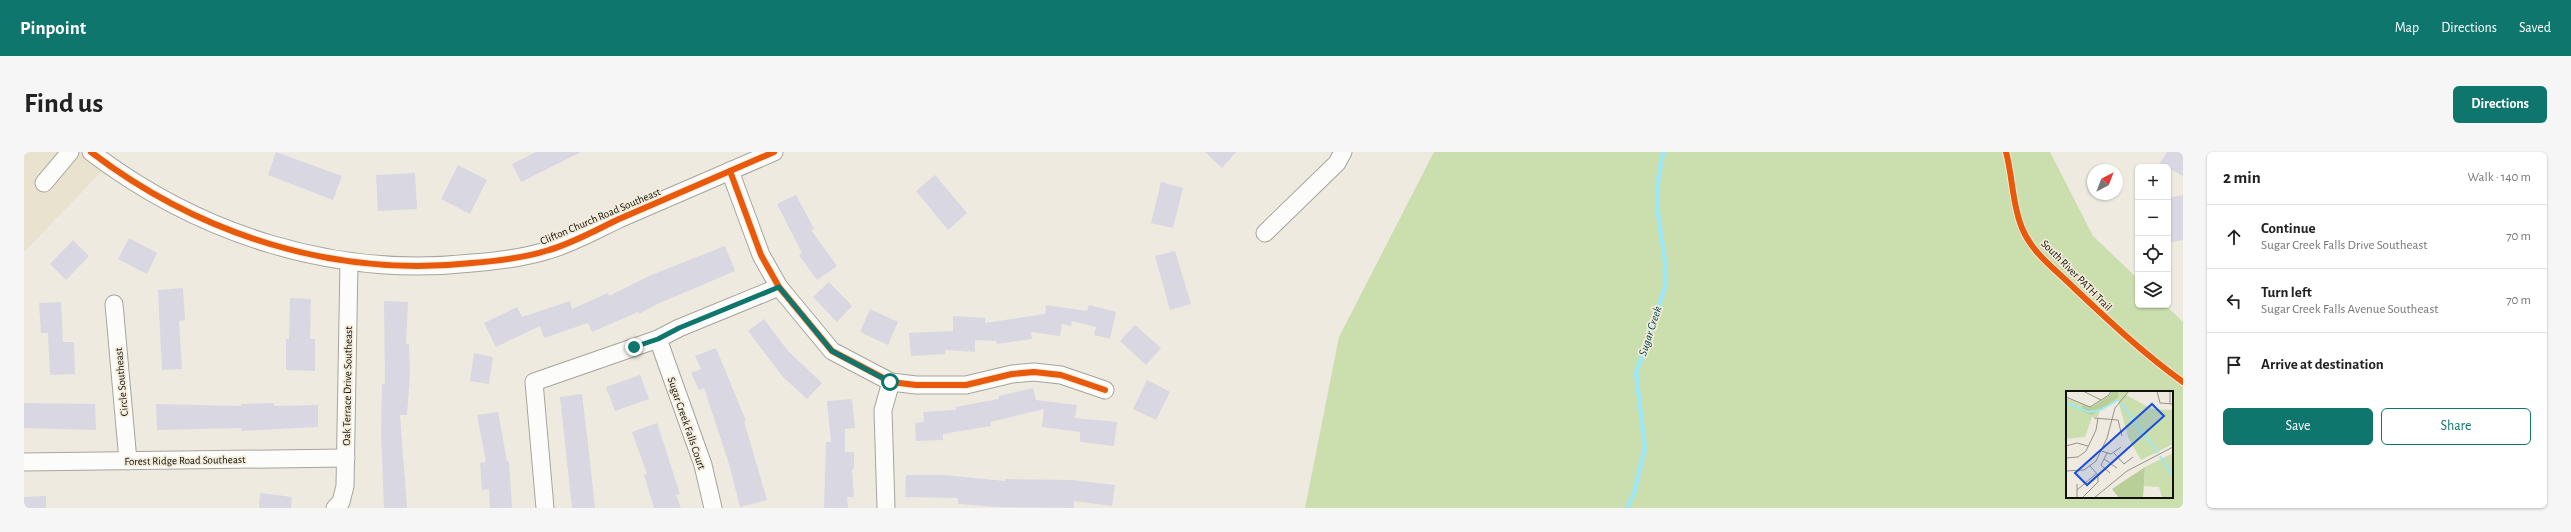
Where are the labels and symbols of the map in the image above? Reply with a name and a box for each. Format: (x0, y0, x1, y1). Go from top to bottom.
north arrow (2087, 164, 2123, 200)
street label: Clifton Church Road Southeast (538, 186, 662, 247)
street label: South River PATH Trail (2039, 238, 2114, 313)
water label: Sugar Creek (1636, 304, 1664, 357)
street label: Oak Terrace Drive Southeast (341, 326, 354, 446)
route end (625, 338, 643, 356)
street label: Circle Southeast (113, 347, 130, 417)
route start (881, 373, 899, 391)
street label: Sugar Creek Falls Court (666, 376, 708, 471)
inset map (2066, 391, 2173, 498)
street label: Forest Ridge Road Southeast (124, 454, 246, 467)

